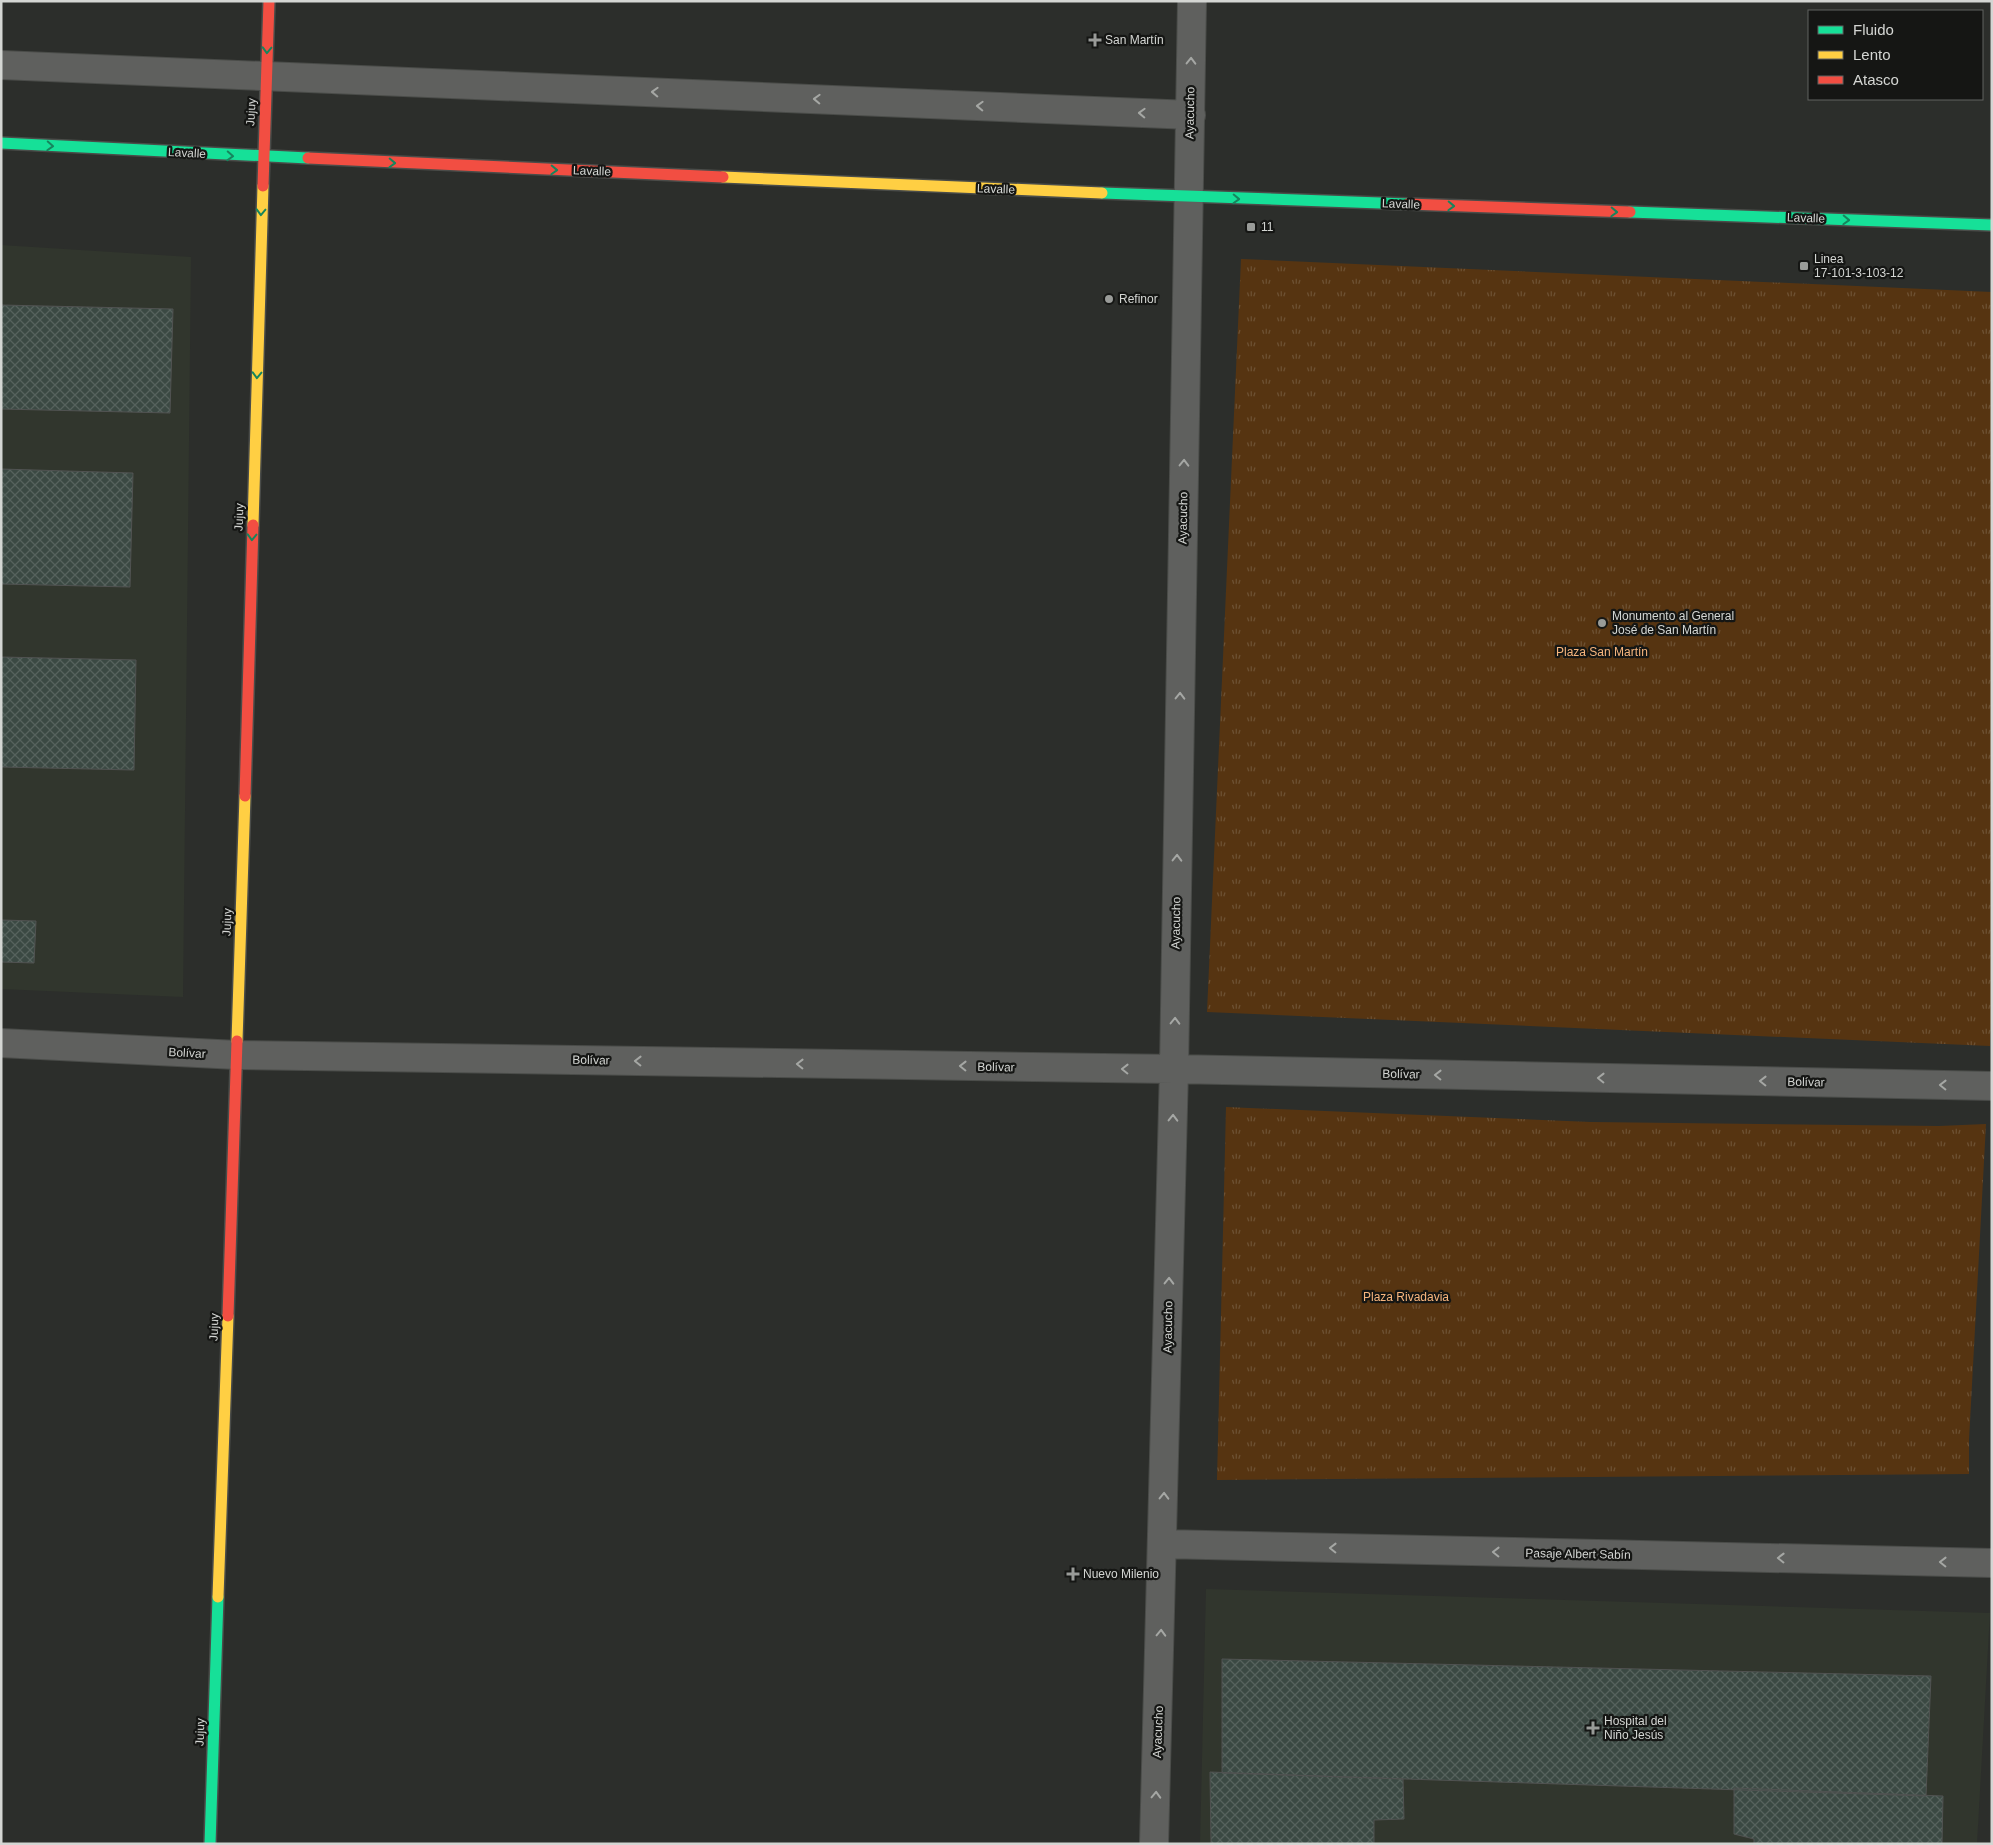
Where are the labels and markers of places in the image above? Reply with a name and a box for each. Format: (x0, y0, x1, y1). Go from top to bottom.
place label: San Martín (1105, 33, 1164, 47)
marker: San Martín (1089, 34, 1101, 46)
place label: 11 (1261, 220, 1274, 234)
marker: 11 (1245, 221, 1257, 233)
place label: Linea 17-101-3-103-12 (1814, 252, 1904, 280)
marker: Linea 17-101-3-103-12 (1798, 260, 1810, 272)
place label: Refinor (1119, 292, 1158, 306)
marker: Refinor (1103, 293, 1115, 305)
place label: Monumento al General José de San Martín (1612, 609, 1734, 637)
marker: Monumento al General José de San Martín (1596, 617, 1608, 629)
place label: Nuevo Milenio (1083, 1567, 1159, 1581)
marker: Nuevo Milenio (1067, 1568, 1079, 1580)
place label: Hospital del Niño Jesús (1604, 1714, 1667, 1742)
marker: Hospital del Niño Jesús (1586, 1721, 1600, 1735)

